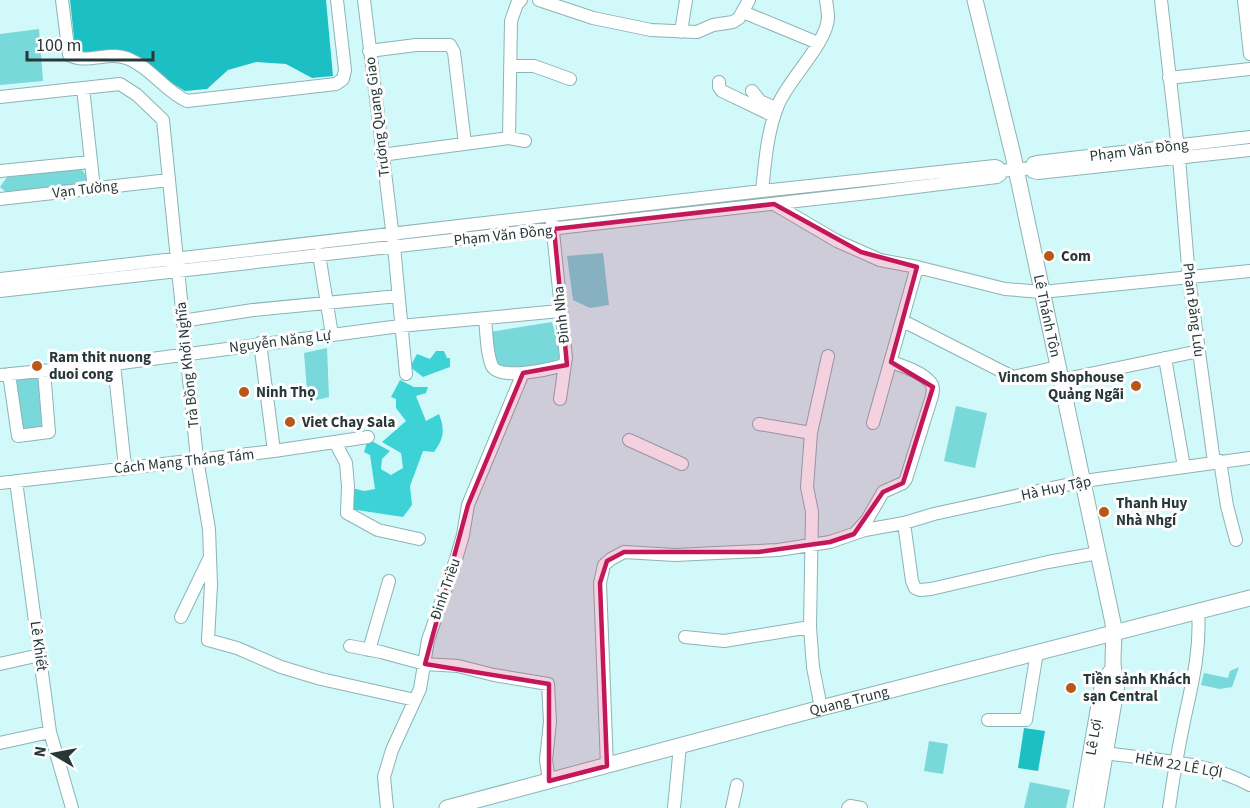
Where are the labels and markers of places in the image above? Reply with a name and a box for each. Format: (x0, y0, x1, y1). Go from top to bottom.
place label: Com (1061, 246, 1091, 267)
marker: Com (1042, 249, 1056, 263)
place label: Ram thit nuong duoi cong (49, 347, 151, 385)
marker: Ram thit nuong duoi cong (30, 359, 44, 373)
place label: Vincom Shophouse Quảng Ngãi (998, 367, 1124, 405)
marker: Vincom Shophouse Quảng Ngãi (1129, 379, 1143, 393)
place label: Ninh Thọ (256, 382, 316, 403)
marker: Ninh Thọ (237, 385, 251, 399)
place label: Viet Chay Sala (301, 412, 395, 433)
marker: Viet Chay Sala (283, 415, 297, 429)
place label: Thanh Huy Nhà Nhgí (1116, 493, 1188, 531)
marker: Thanh Huy Nhà Nhgí (1097, 505, 1111, 519)
place label: Tiền sảnh Khách sạn Central (1083, 669, 1191, 707)
marker: Tiền sảnh Khách sạn Central (1064, 681, 1078, 695)

